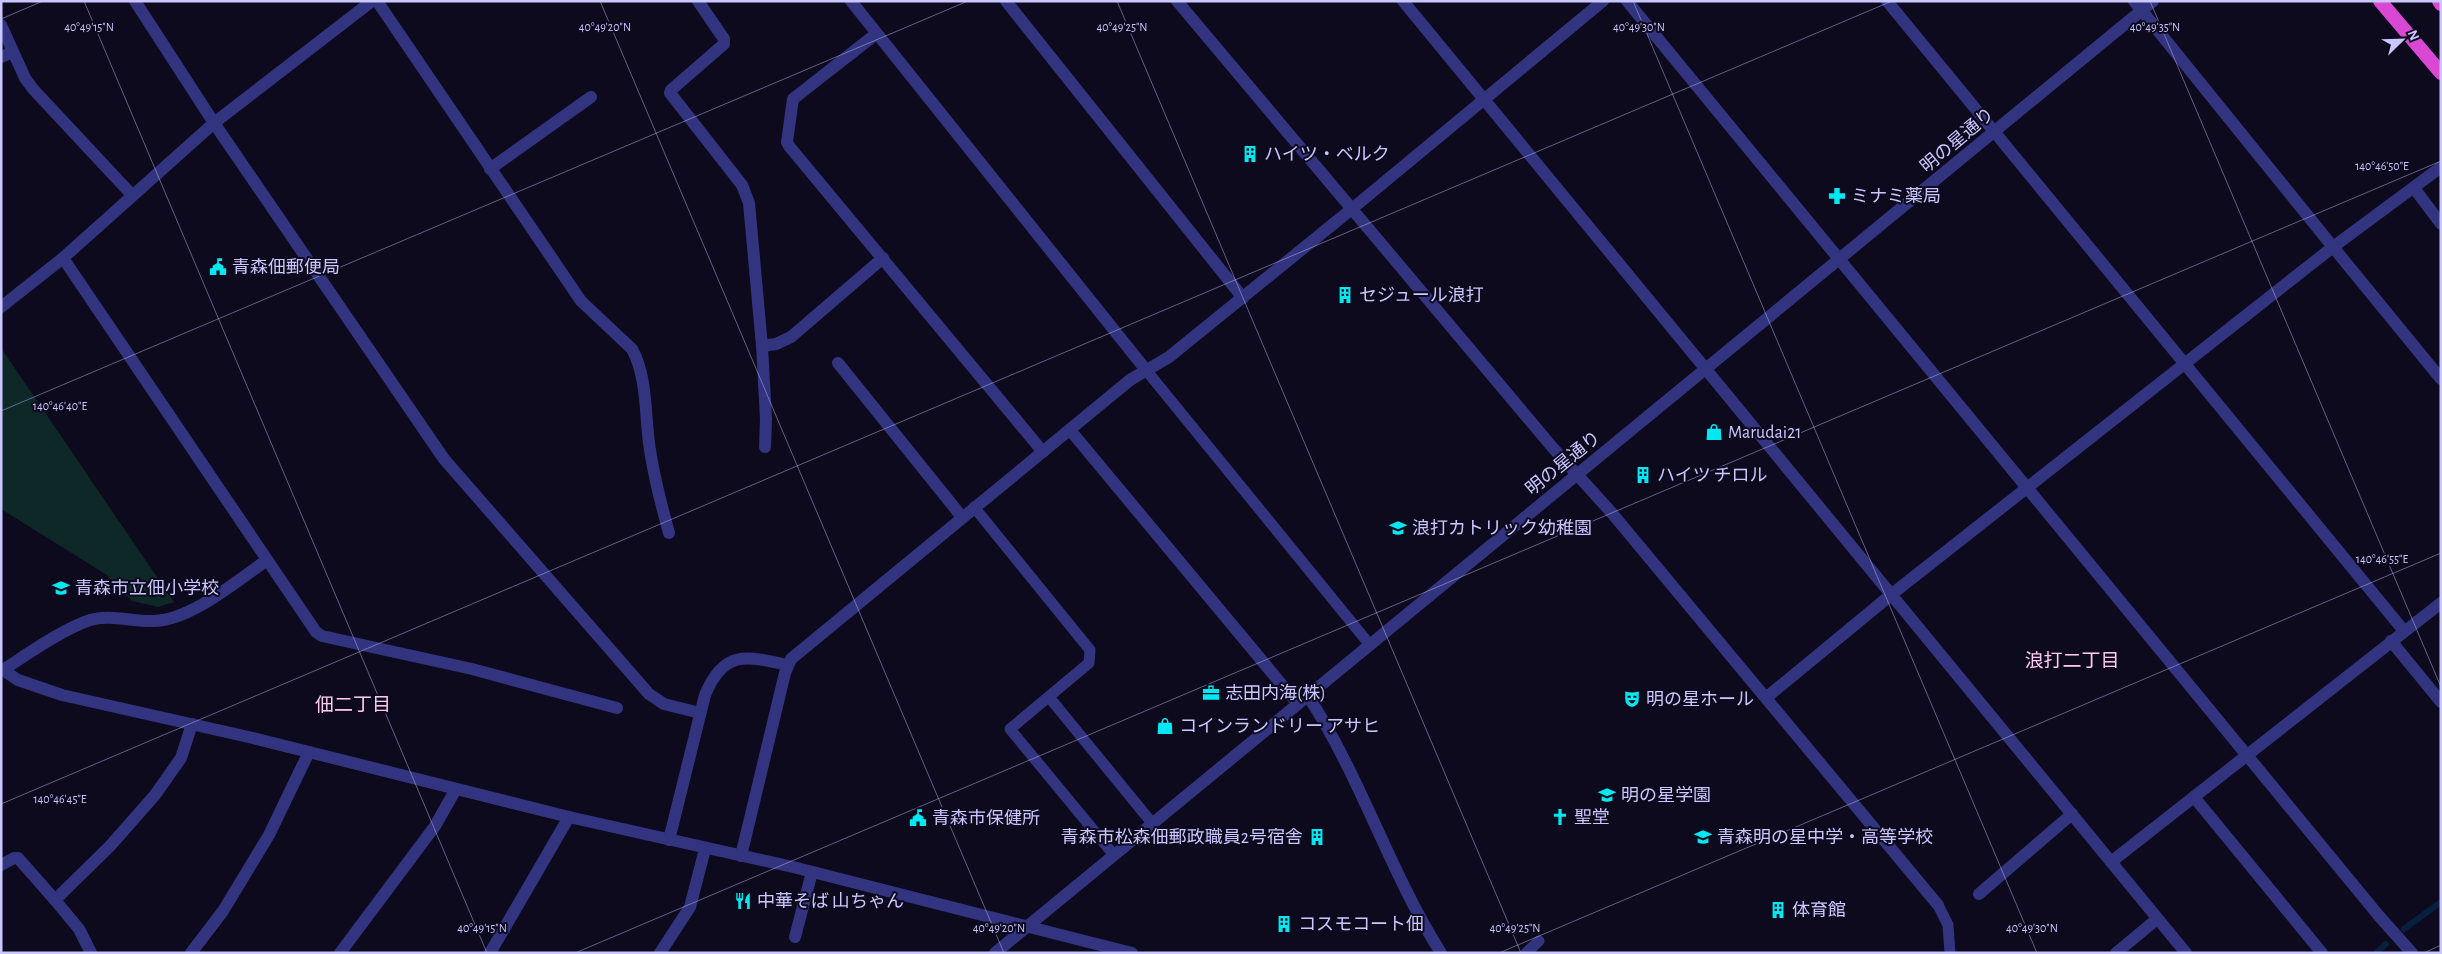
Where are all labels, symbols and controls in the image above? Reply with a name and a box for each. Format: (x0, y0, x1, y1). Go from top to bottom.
north arrow (2377, 15, 2427, 65)
text: 40°49'15"N (64, 21, 114, 33)
text: 40°49'20"N (579, 21, 631, 33)
text: 40°49'25"N (1096, 21, 1148, 33)
text: 40°49'30"N (1613, 21, 1665, 33)
text: 40°49'35"N (2130, 21, 2180, 33)
text: N (2405, 28, 2421, 43)
street label: 明の星通り (1917, 104, 1998, 177)
building icon: ハイツ・ベルク (1240, 144, 1260, 164)
place label: ハイツ・ベルク (1264, 145, 1390, 164)
text: 140°46'50"E (2355, 160, 2409, 172)
pharmacy icon: ミナミ薬局 (1827, 186, 1847, 206)
place label: ミナミ薬局 (1851, 187, 1941, 206)
public building icon: 青森佃郵便局 (208, 257, 228, 277)
place label: 青森佃郵便局 (232, 258, 340, 277)
building icon: セジュール浪打 (1335, 285, 1355, 305)
place label: セジュール浪打 (1359, 286, 1484, 305)
text: 140°46'40"E (33, 400, 87, 412)
shop icon: Marudai21 (1704, 422, 1724, 442)
place label: Marudai21 (1728, 424, 1802, 442)
street label: 明の星通り (1522, 428, 1604, 499)
building icon: ハイツ チロル (1633, 465, 1653, 485)
place label: ハイツ チロル (1657, 466, 1768, 485)
school or university icon: 浪打カトリック幼稚園 (1388, 518, 1408, 538)
place label: 浪打カトリック幼稚園 (1412, 518, 1592, 538)
text: 140°46'55"E (2356, 553, 2408, 565)
school or university icon: 青森市立佃小学校 (51, 578, 71, 598)
place label: 青森市立佃小学校 (75, 578, 219, 598)
district label: 浪打二丁目 (2024, 651, 2120, 671)
office icon: 志田内海(株) (1201, 683, 1221, 703)
place label: 志田内海(株) (1225, 683, 1326, 703)
theatre icon: 明の星ホール (1622, 689, 1642, 709)
place label: 明の星ホール (1646, 691, 1754, 709)
district label: 佃二丁目 (315, 695, 391, 715)
shop icon: コインランドリー アサヒ (1155, 716, 1175, 736)
place label: コインランドリー アサヒ (1179, 717, 1380, 736)
school or university icon: 明の星学園 (1597, 785, 1617, 805)
place label: 明の星学園 (1621, 785, 1711, 805)
text: 140°46'45"E (33, 793, 87, 805)
church icon: 聖堂 (1550, 807, 1570, 827)
public building icon: 青森市保健所 (908, 808, 928, 828)
place label: 青森市保健所 (932, 808, 1040, 828)
place label: 聖堂 (1574, 808, 1610, 827)
building icon: 青森市松森佃郵政職員2号宿舎 (1307, 827, 1327, 847)
school or university icon: 青森明の星中学・高等学校 (1693, 827, 1713, 847)
place label: 青森明の星中学・高等学校 (1717, 827, 1933, 847)
place label: 青森市松森佃郵政職員2号宿舎 (1061, 828, 1303, 847)
restaurant icon: 中華そば 山ちゃん (733, 891, 753, 911)
place label: 中華そば 山ちゃん (757, 892, 904, 911)
building icon: 体育館 (1768, 900, 1788, 920)
place label: 体育館 (1792, 901, 1846, 920)
building icon: コスモコート佃 (1274, 914, 1294, 934)
place label: コスモコート佃 (1298, 915, 1424, 934)
text: 40°49'15"N (457, 922, 507, 934)
text: 40°49'20"N (973, 922, 1025, 934)
text: 40°49'25"N (1489, 922, 1541, 934)
text: 40°49'30"N (2006, 922, 2058, 934)

